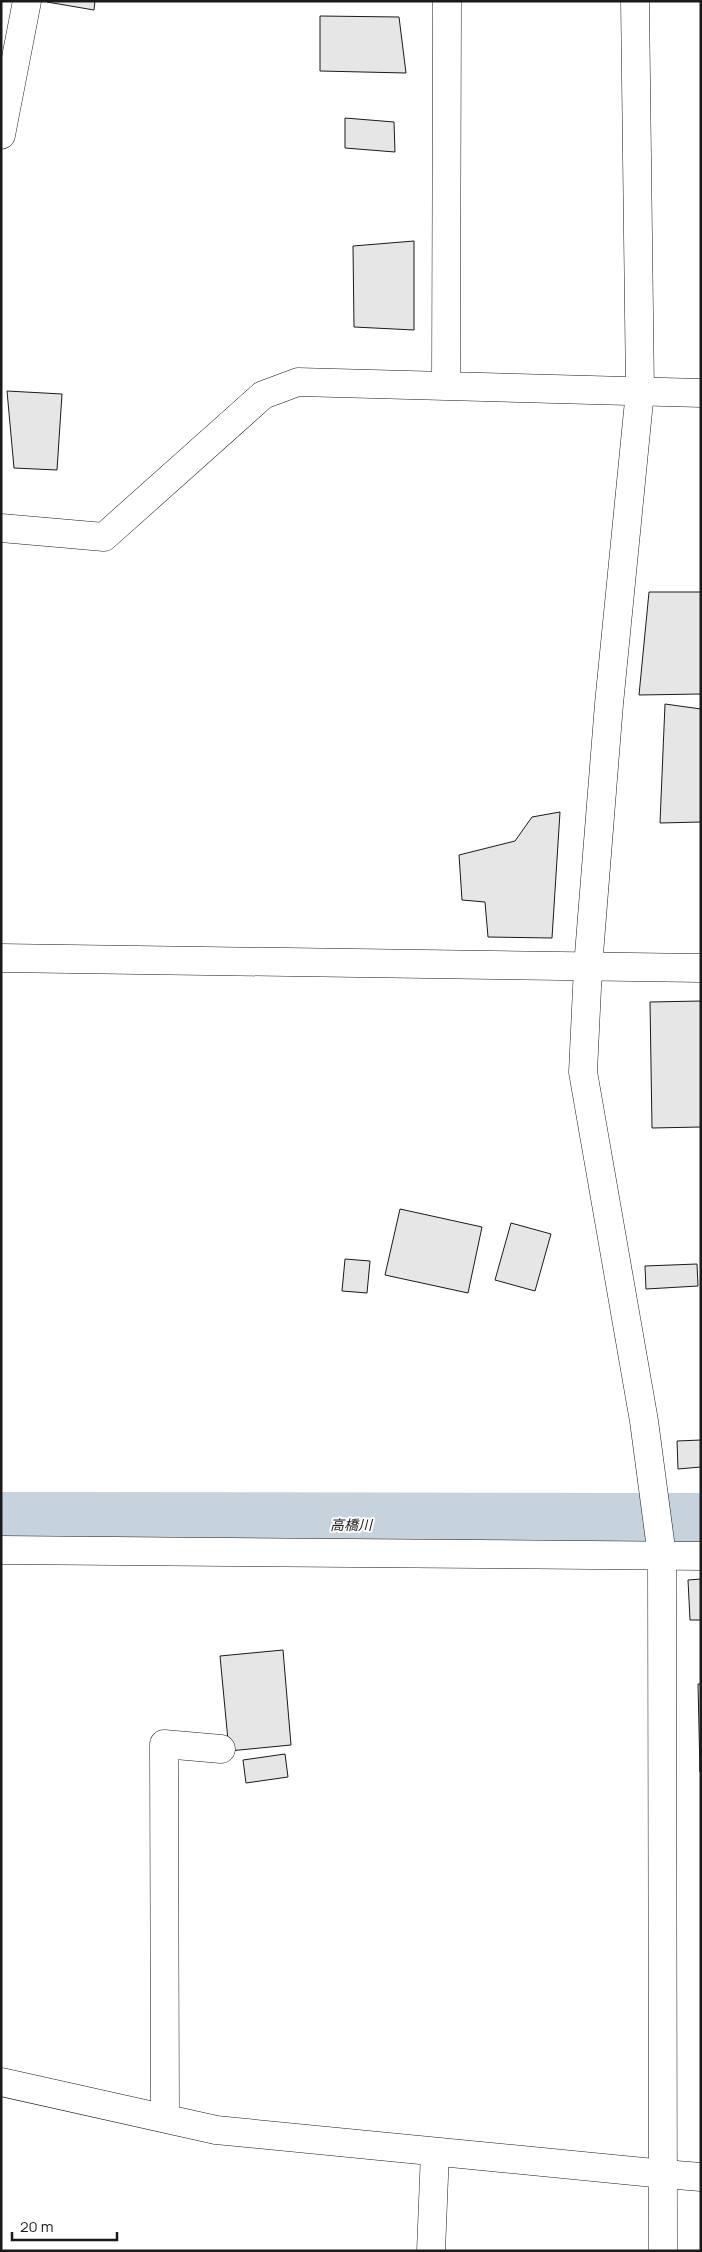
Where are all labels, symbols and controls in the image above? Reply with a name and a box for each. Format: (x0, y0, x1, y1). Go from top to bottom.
water label: 高橋川 (330, 1515, 374, 1534)
scale bar (12, 2210, 118, 2242)
text: 20 m (20, 2216, 53, 2237)

